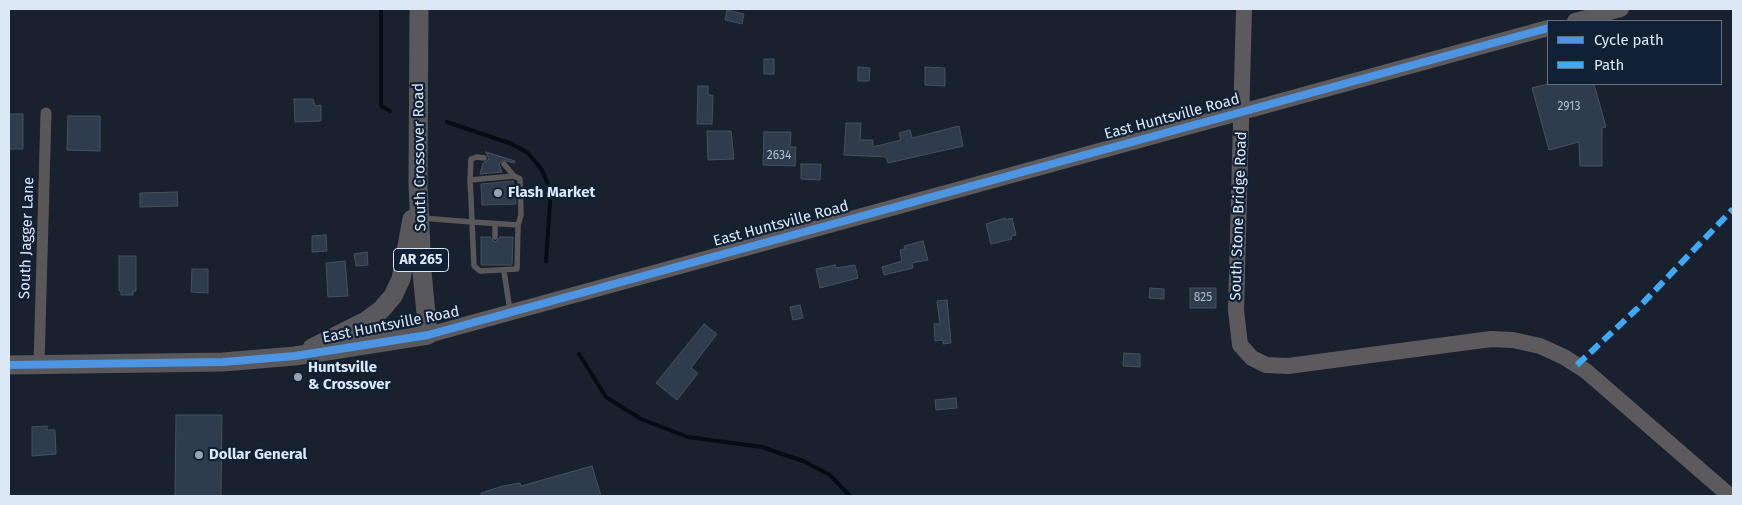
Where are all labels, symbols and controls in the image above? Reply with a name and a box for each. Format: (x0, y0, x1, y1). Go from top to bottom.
legend (1547, 20, 1722, 85)
text: Cycle path (1594, 31, 1664, 49)
text: Path (1594, 56, 1624, 74)
street label: South Crossover Road (410, 83, 430, 231)
street label: East Huntsville Road (1102, 90, 1242, 144)
house number: 2913 (1557, 100, 1581, 114)
street label: South Stone Bridge Road (1227, 131, 1251, 301)
house number: 2634 (767, 149, 791, 163)
street label: South Jagger Lane (16, 177, 38, 299)
place label: Flash Market (508, 184, 595, 202)
marker: Flash Market (492, 187, 504, 199)
street label: East Huntsville Road (711, 197, 851, 251)
road number: AR 265 (394, 248, 448, 272)
house number: 825 (1194, 291, 1212, 305)
street label: East Huntsville Road (321, 303, 461, 347)
place label: Huntsville & Crossover (308, 359, 391, 394)
marker: Huntsville & Crossover (292, 371, 304, 383)
place label: Dollar General (209, 446, 307, 464)
marker: Dollar General (193, 449, 205, 461)

